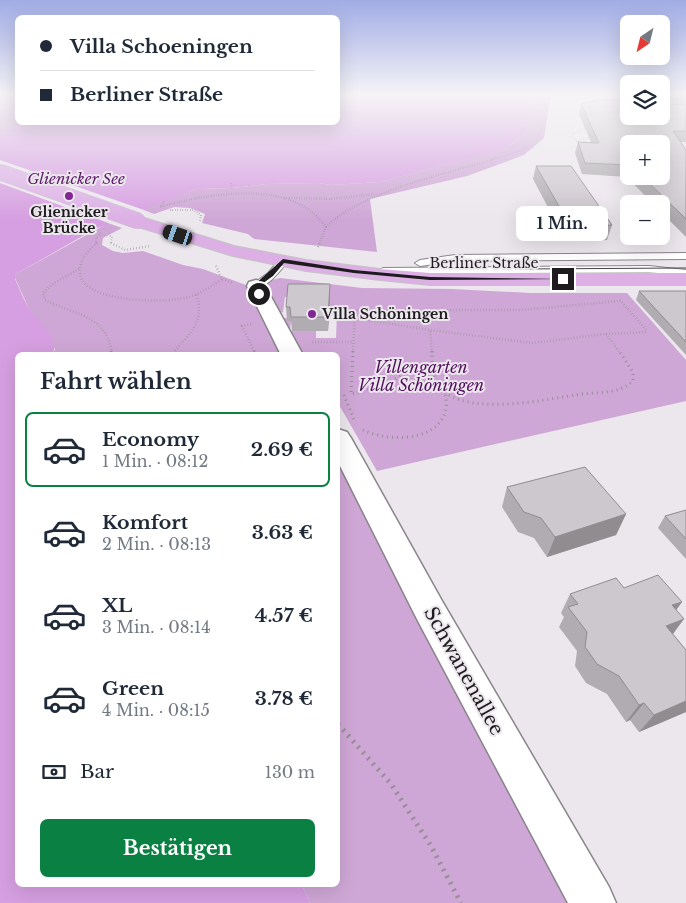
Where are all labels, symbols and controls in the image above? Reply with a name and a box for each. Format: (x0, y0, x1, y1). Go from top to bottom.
north arrow (620, 15, 670, 65)
map controls (620, 15, 670, 245)
text: Villa Schoeningen (70, 35, 253, 58)
button: layers (620, 75, 670, 125)
text: Berliner Straße (70, 83, 223, 106)
button: + (620, 135, 670, 185)
water label: Glienicker See (27, 169, 125, 188)
marker: Glienicker Brücke (63, 190, 75, 202)
button: − (620, 195, 670, 245)
place label: Glienicker Brücke (30, 203, 108, 237)
callout: 1 Min. (517, 206, 609, 242)
text: 1 Min. (536, 213, 588, 233)
car (161, 223, 194, 247)
street label: Berliner Straße (429, 254, 539, 272)
route end (552, 268, 574, 290)
route start (248, 283, 270, 305)
place label: Villa Schöningen (321, 305, 448, 323)
marker: Villa Schöningen (306, 308, 318, 320)
park label: Villengarten Villa Schöningen (358, 357, 484, 395)
text: Fahrt wählen (40, 368, 192, 395)
icon: car (42, 427, 87, 472)
text: Economy (102, 428, 199, 451)
text: 2.69 € (251, 438, 313, 461)
text: 1 Min. · 08:12 (102, 451, 208, 471)
icon: car (42, 510, 87, 555)
text: Komfort (102, 511, 188, 534)
text: 3.63 € (252, 521, 313, 544)
text: 2 Min. · 08:13 (102, 534, 211, 554)
icon: car (42, 593, 87, 638)
text: XL (102, 594, 132, 617)
street label: Schwanenallee (419, 603, 509, 739)
text: 4.57 € (255, 604, 313, 627)
text: 3 Min. · 08:14 (102, 617, 211, 637)
icon: car (42, 676, 87, 721)
text: Green (102, 677, 164, 700)
text: 3.78 € (255, 687, 313, 710)
text: 4 Min. · 08:15 (102, 700, 210, 720)
icon: cash (40, 758, 68, 786)
text: Bar (80, 760, 114, 783)
text: 130 m (265, 762, 315, 782)
button: Bestätigen (40, 819, 315, 877)

